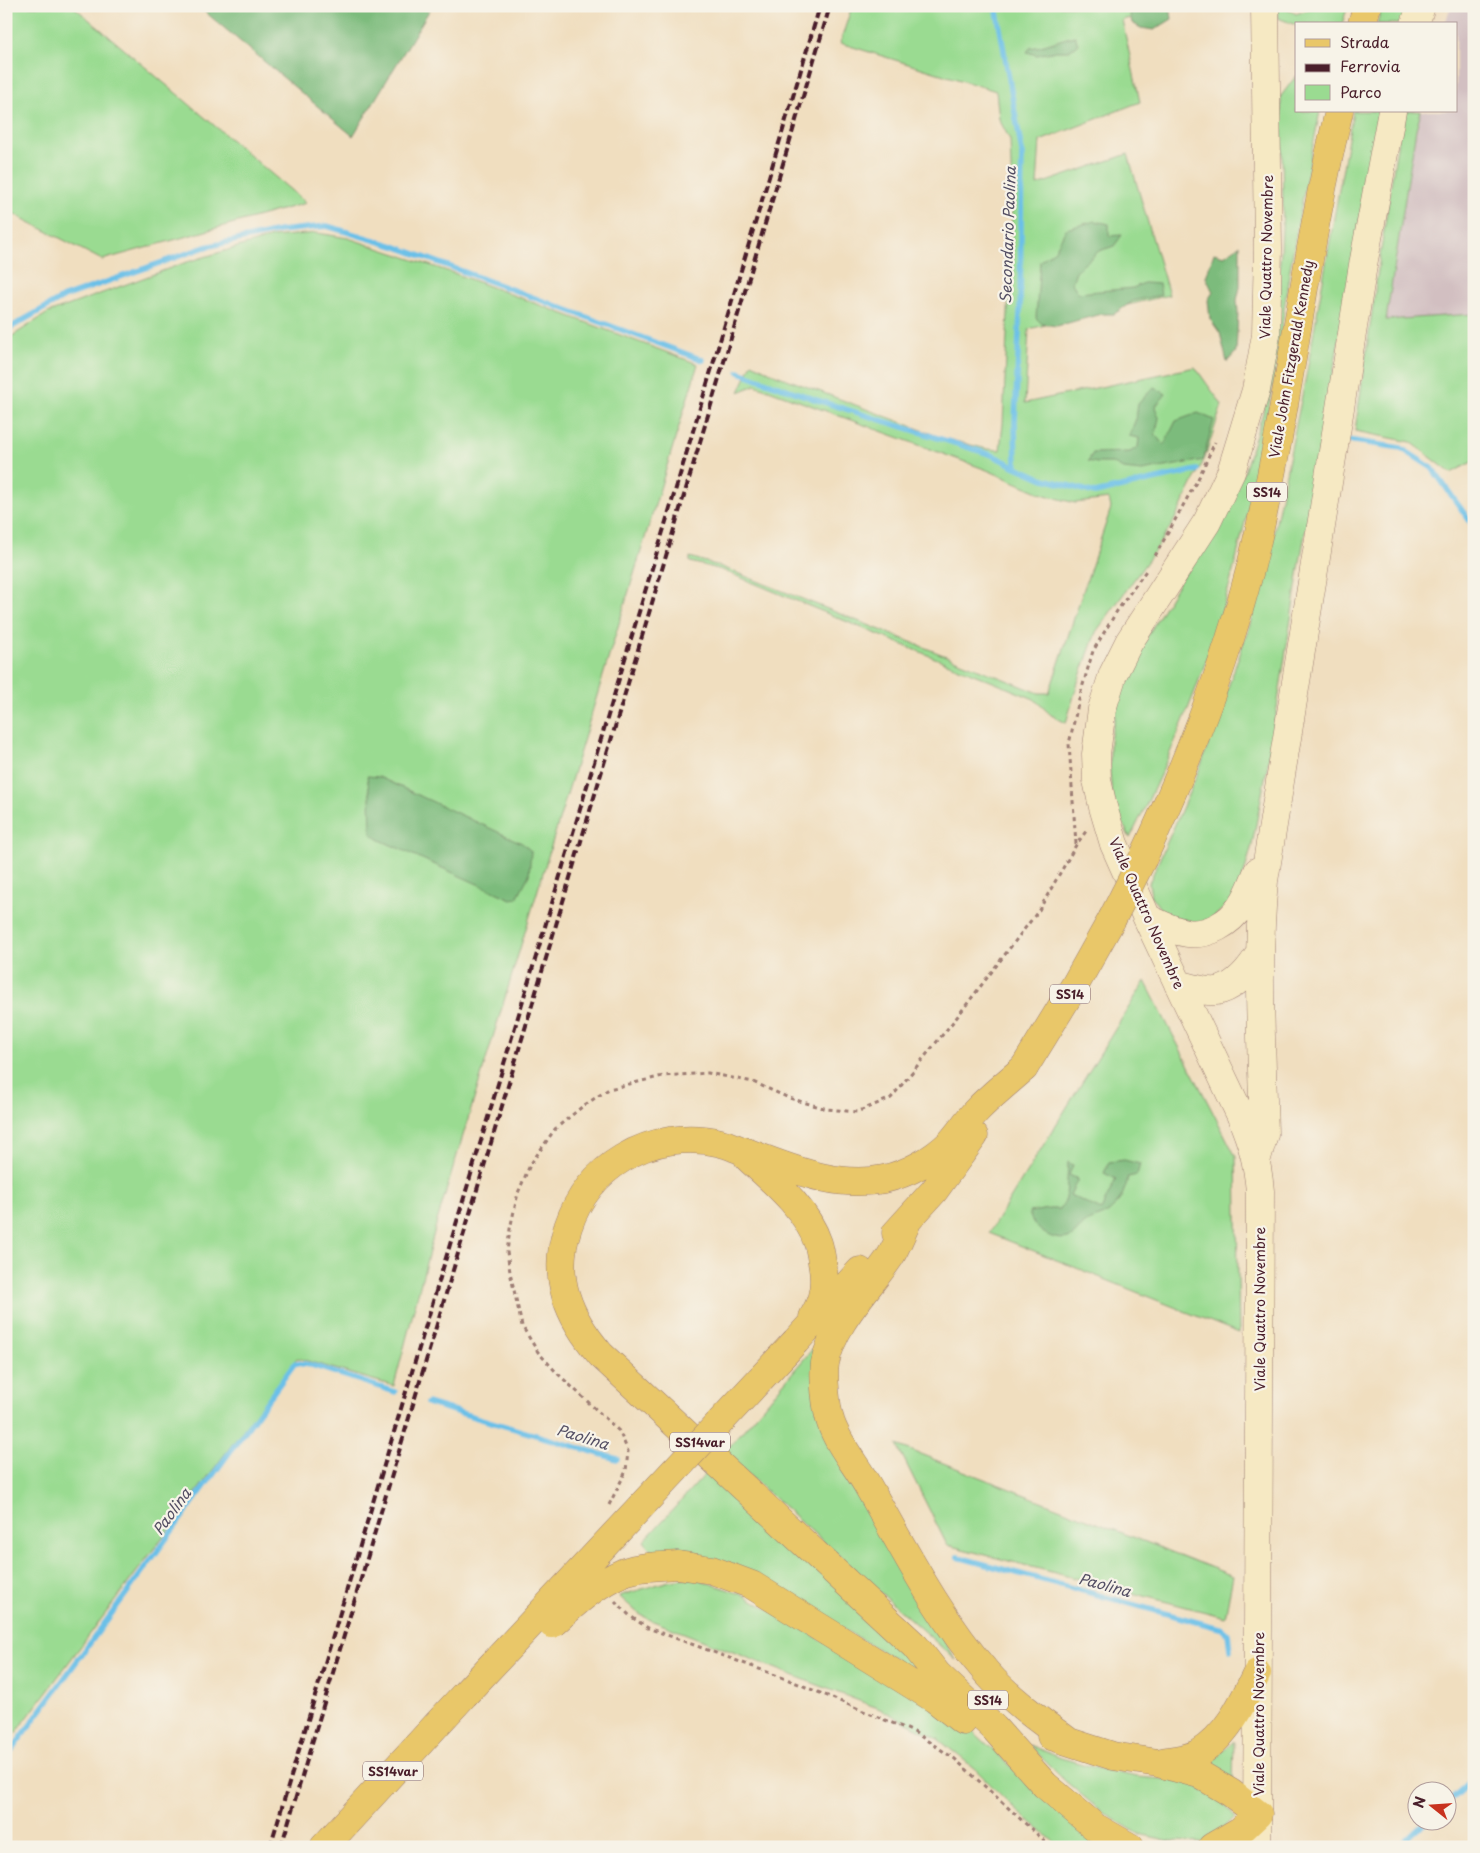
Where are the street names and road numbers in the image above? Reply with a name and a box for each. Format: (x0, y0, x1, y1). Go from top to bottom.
street label: Viale Quattro Novembre (1254, 174, 1278, 339)
street label: Viale John Fitzgerald Kennedy (1263, 258, 1319, 460)
road number: SS14 (1247, 482, 1287, 502)
street label: Viale Quattro Novembre (1104, 834, 1190, 993)
road number: SS14 (1050, 984, 1090, 1004)
street label: Viale Quattro Novembre (1249, 1227, 1270, 1391)
road number: SS14var (670, 1432, 730, 1451)
street label: Viale Quattro Novembre (1248, 1632, 1269, 1796)
road number: SS14 (968, 1690, 1008, 1710)
road number: SS14var (363, 1762, 423, 1780)

